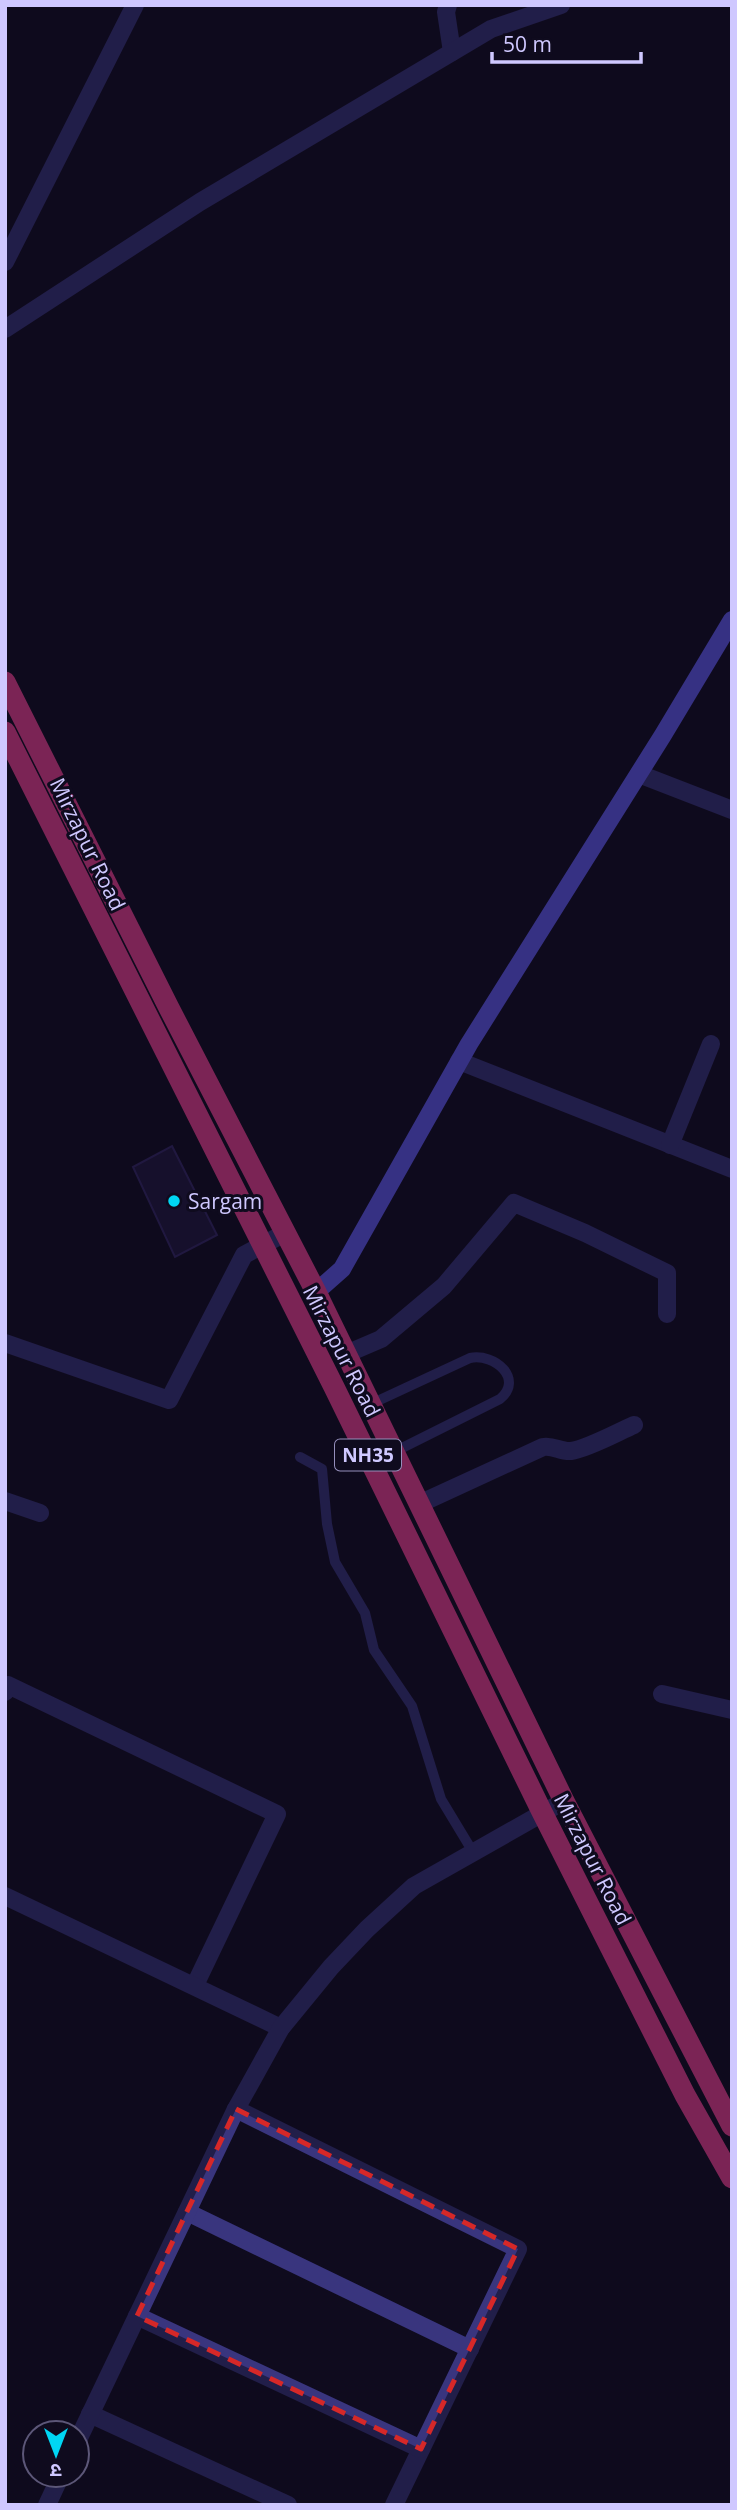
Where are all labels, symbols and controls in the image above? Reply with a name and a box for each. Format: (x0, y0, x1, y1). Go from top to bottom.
scale bar (492, 21, 641, 65)
text: 50 m (503, 30, 552, 58)
street label: Mirzapur Road (44, 773, 132, 915)
place label: Sargam (188, 1187, 262, 1215)
marker: Sargam (166, 1193, 182, 1209)
street label: Mirzapur Road (297, 1280, 387, 1422)
road number: NH35 (335, 1440, 401, 1470)
street label: Mirzapur Road (548, 1788, 638, 1930)
north arrow (21, 2419, 91, 2489)
text: उ (50, 2458, 62, 2484)

